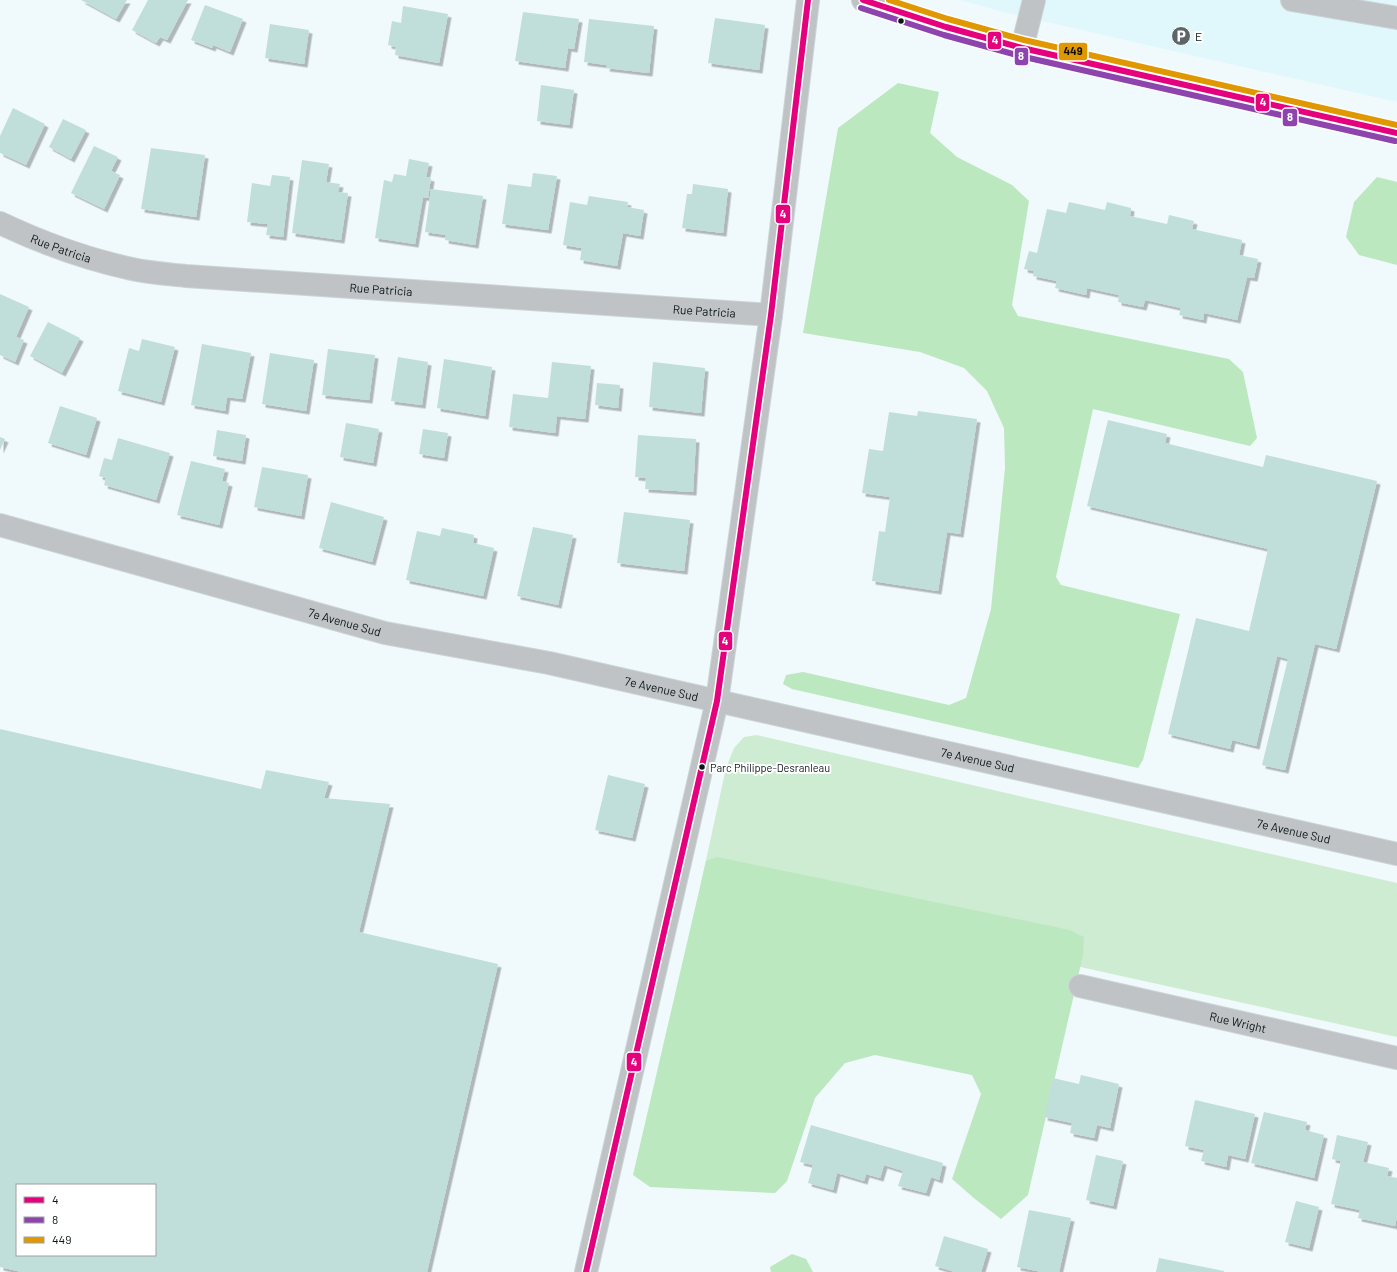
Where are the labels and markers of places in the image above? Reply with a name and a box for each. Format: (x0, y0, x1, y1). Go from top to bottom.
unlabelled marker (896, 16, 906, 26)
parking icon: E (1170, 25, 1192, 47)
place label: E (1195, 29, 1202, 43)
place label: Parc Philippe-Desranleau (710, 761, 830, 774)
marker: Parc Philippe-Desranleau (697, 762, 707, 772)

